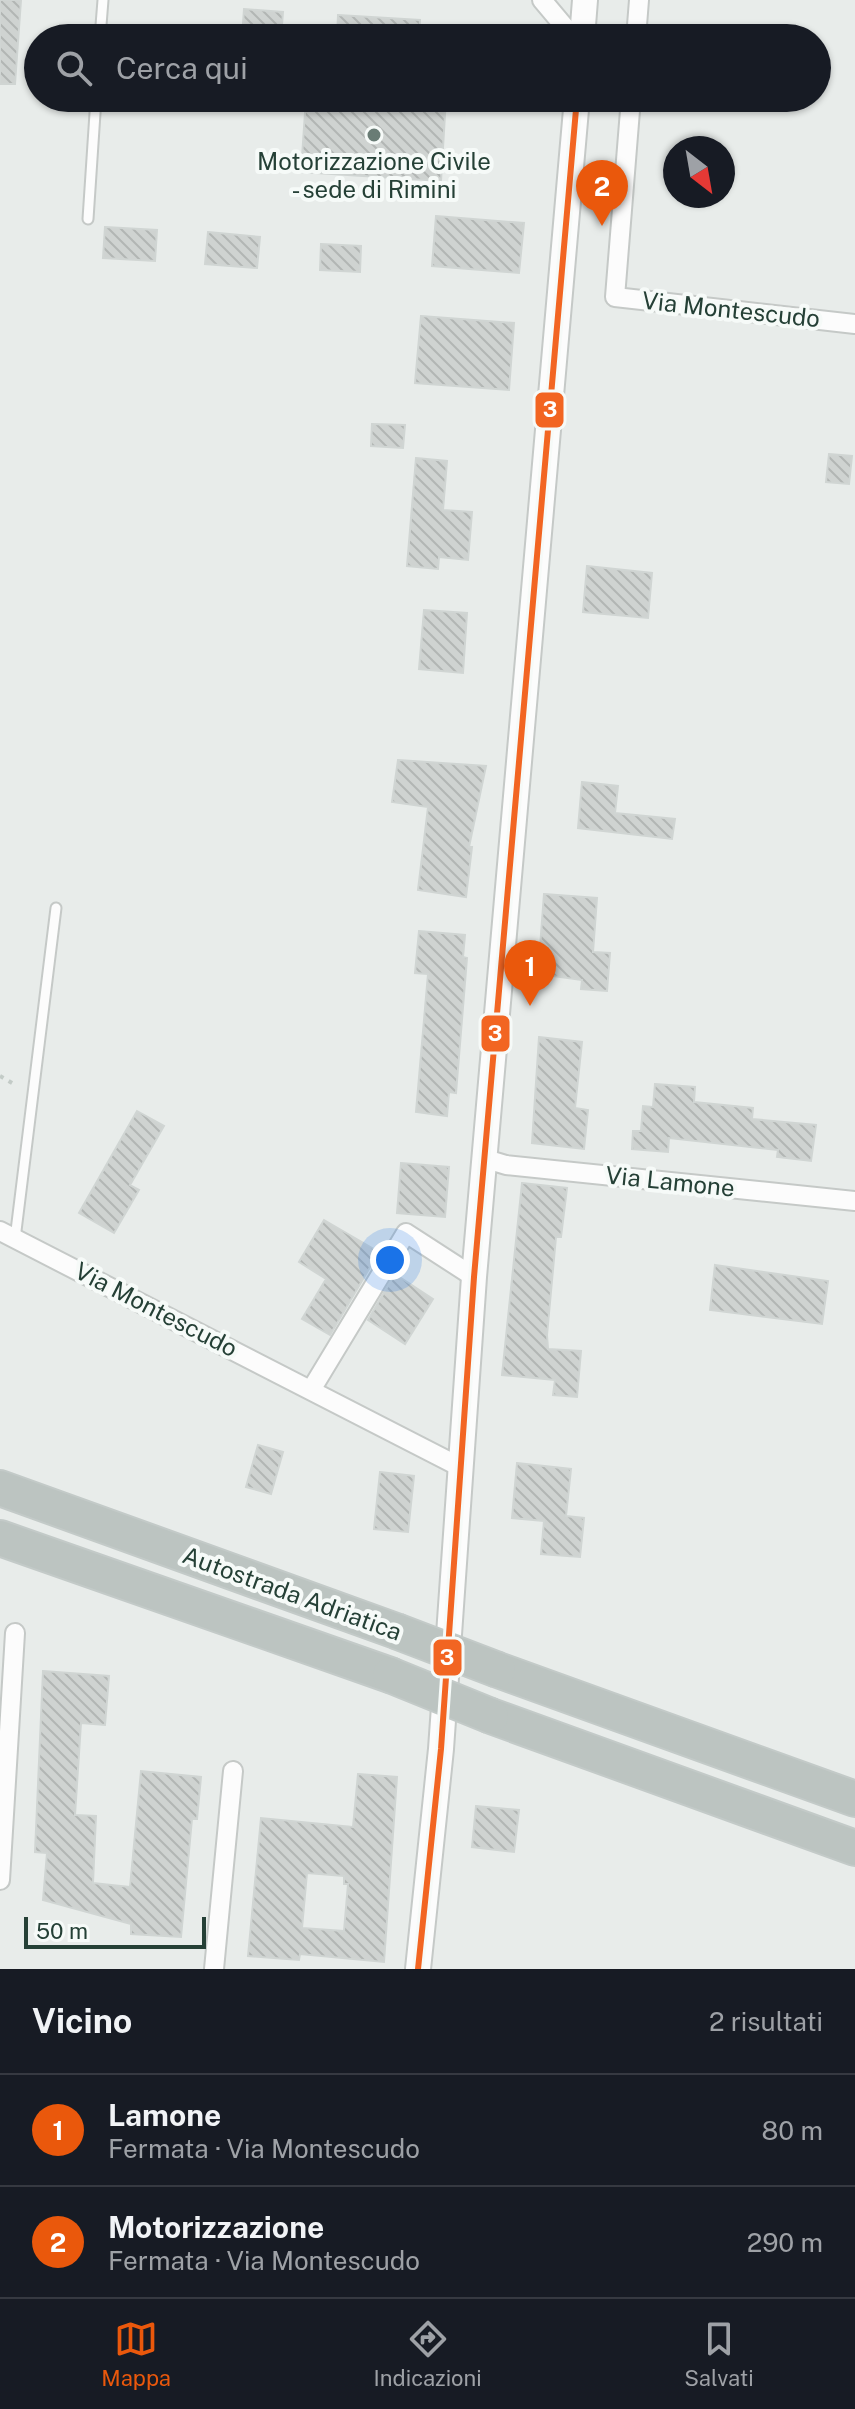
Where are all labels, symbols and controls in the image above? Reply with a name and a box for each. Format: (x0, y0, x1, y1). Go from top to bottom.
search box (24, 24, 831, 112)
icon: search (52, 46, 96, 90)
text: Cerca qui (116, 50, 248, 86)
marker: Motorizzazione Civile - sede di Rimini (365, 126, 383, 144)
north arrow (663, 136, 735, 208)
place label: Motorizzazione Civile - sede di Rimini (257, 147, 491, 203)
pin: 2 (576, 160, 628, 226)
street label: Via Montescudo (641, 286, 821, 332)
line badge: 3 (534, 391, 565, 429)
text: 3 (543, 396, 557, 422)
pin: 1 (504, 940, 556, 1006)
line badge: 3 (480, 1014, 511, 1053)
text: 3 (488, 1020, 502, 1046)
street label: Via Lamone (604, 1160, 736, 1202)
your location (370, 1240, 410, 1280)
street label: Via Montescudo (70, 1256, 242, 1362)
street label: Autostrada Adriatica (179, 1540, 406, 1646)
line badge: 3 (432, 1638, 463, 1677)
text: 3 (440, 1644, 454, 1670)
scale bar (24, 1913, 206, 1949)
text: 50 m (36, 1918, 88, 1944)
text: Vicino (32, 2001, 132, 2041)
text: 2 risultati (709, 2006, 823, 2037)
text: Lamone (108, 2097, 221, 2133)
text: 1 (52, 2115, 64, 2146)
text: 80 m (762, 2115, 823, 2146)
text: Fermata · Via Montescudo (108, 2133, 420, 2164)
text: Motorizzazione (108, 2209, 324, 2245)
text: 2 (50, 2227, 66, 2258)
text: 290 m (747, 2227, 823, 2258)
text: Fermata · Via Montescudo (108, 2245, 420, 2276)
tab: Mappa (101, 2317, 171, 2391)
tab: Indicazioni (374, 2317, 482, 2391)
tab: Salvati (684, 2317, 754, 2391)

